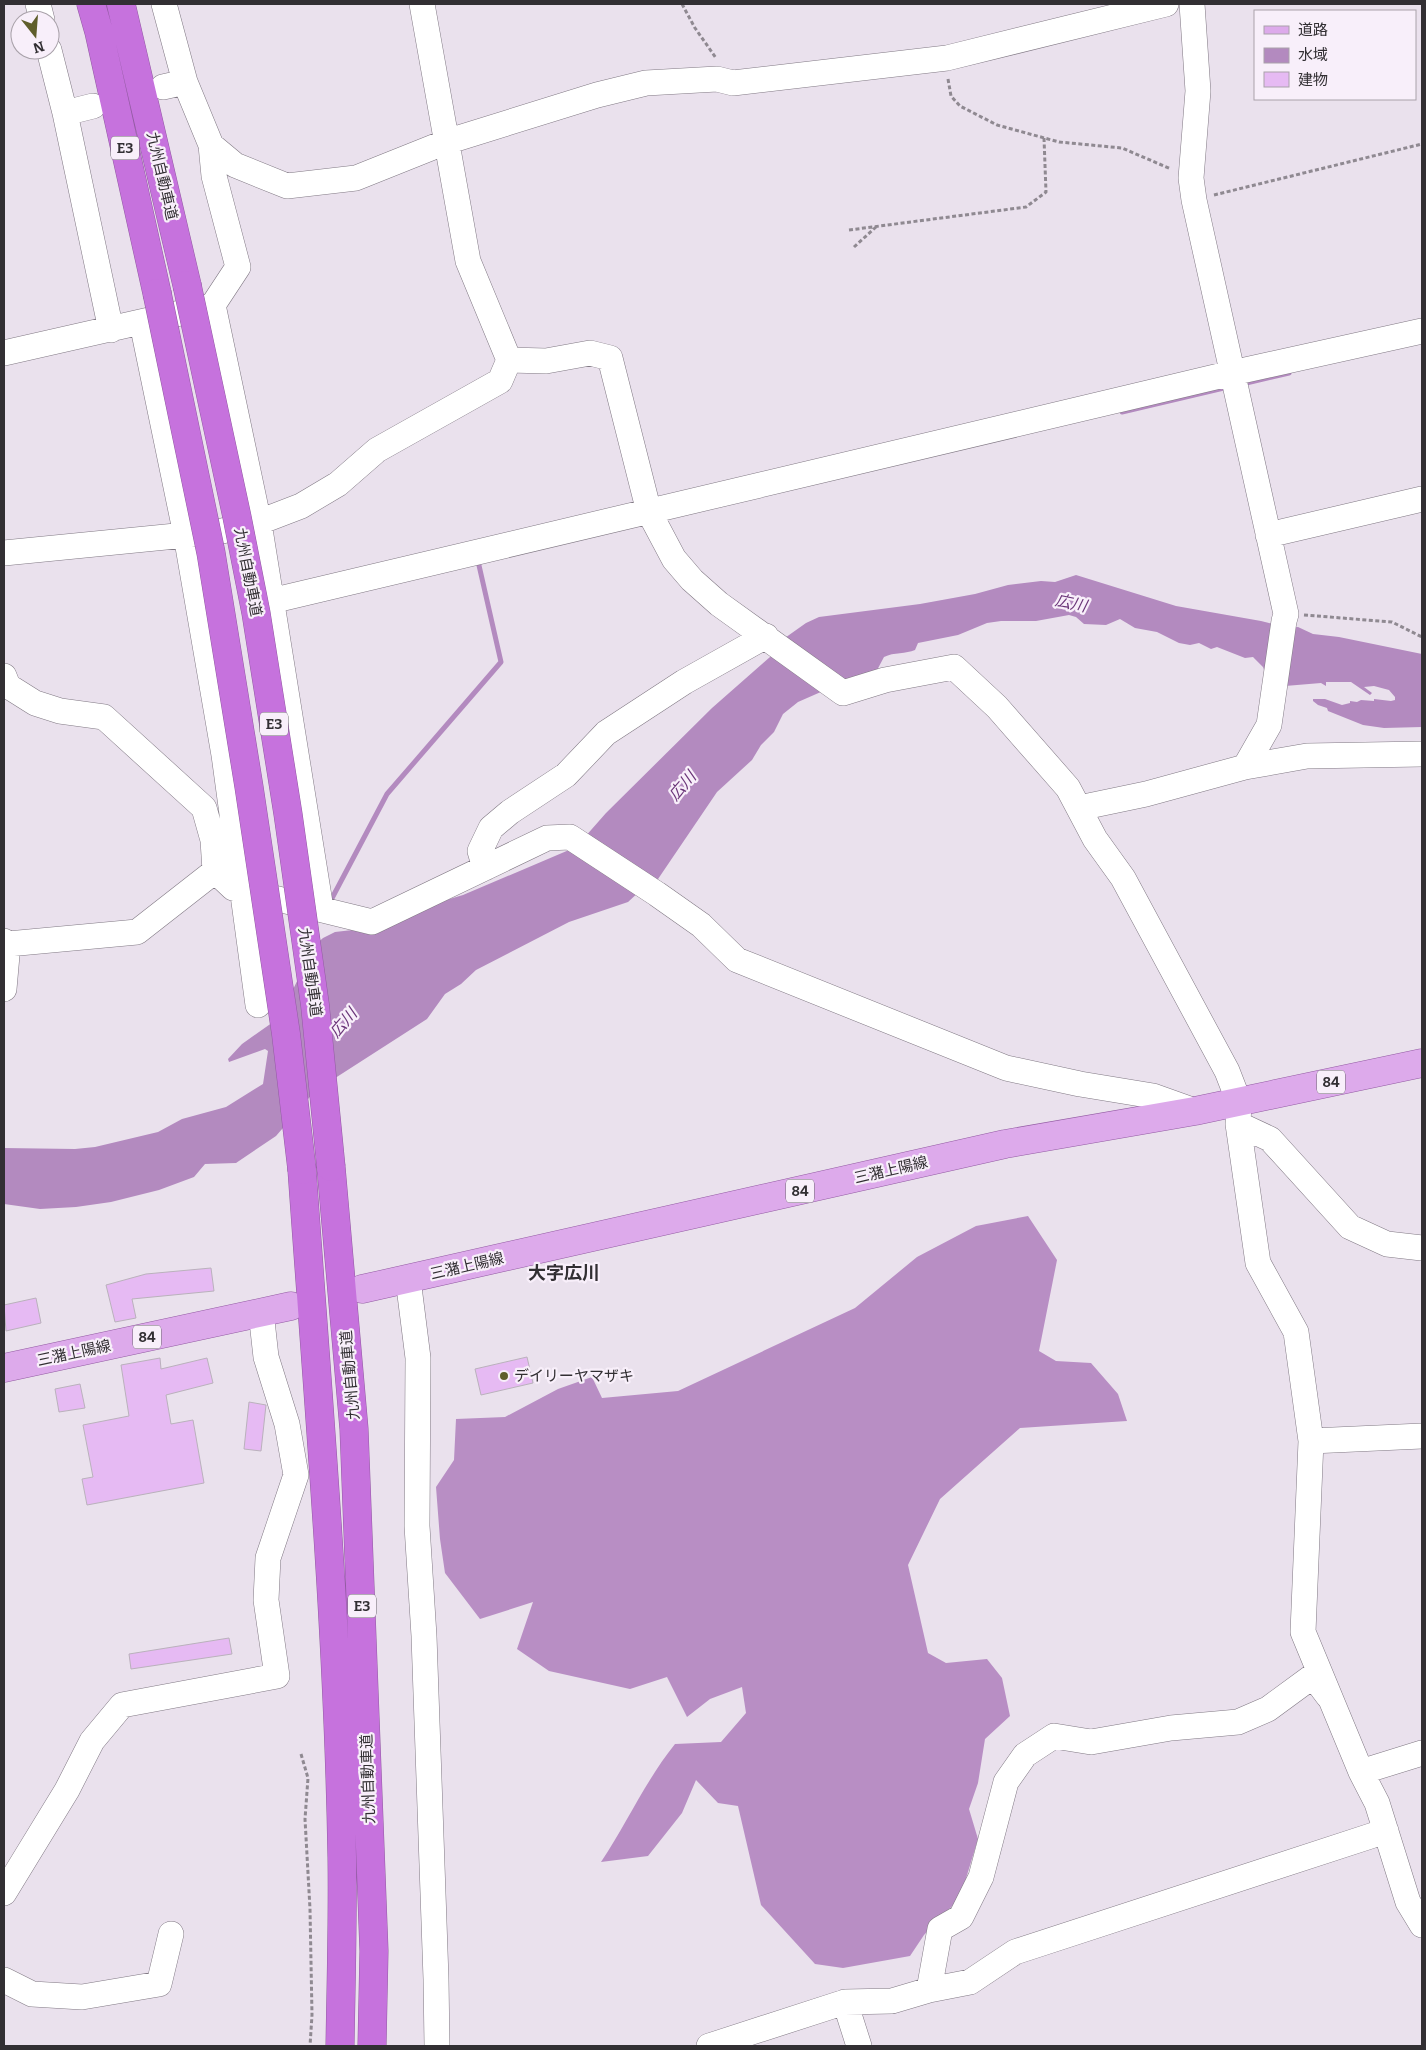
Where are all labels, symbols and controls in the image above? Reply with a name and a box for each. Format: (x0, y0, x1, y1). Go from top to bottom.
north arrow (10, 10, 60, 60)
legend (1254, 10, 1416, 100)
text: 道路 (1298, 21, 1328, 39)
text: N (31, 37, 46, 57)
text: 水域 (1298, 46, 1328, 64)
text: 建物 (1298, 71, 1328, 89)
street label: 九州自動車道 (143, 130, 181, 222)
road number: E3 (111, 136, 139, 160)
street label: 九州自動車道 (231, 526, 265, 618)
water label: 広川 (1053, 590, 1091, 616)
road number: E3 (260, 712, 288, 736)
water label: 広川 (664, 766, 701, 804)
street label: 九州自動車道 (295, 926, 325, 1018)
water label: 広川 (325, 1003, 362, 1041)
road number: 84 (1317, 1070, 1345, 1094)
street label: 三潴上陽線 (852, 1153, 930, 1187)
road number: 84 (786, 1180, 814, 1202)
street label: 三潴上陽線 (428, 1249, 506, 1283)
district label: 大字広川 (528, 1262, 600, 1284)
road number: 84 (133, 1325, 161, 1348)
street label: 九州自動車道 (337, 1329, 363, 1421)
street label: 三潴上陽線 (35, 1336, 113, 1370)
place label: デイリーヤマザキ (514, 1367, 634, 1385)
marker: デイリーヤマザキ (498, 1370, 510, 1382)
road number: E3 (348, 1594, 376, 1618)
street label: 九州自動車道 (357, 1734, 379, 1824)

